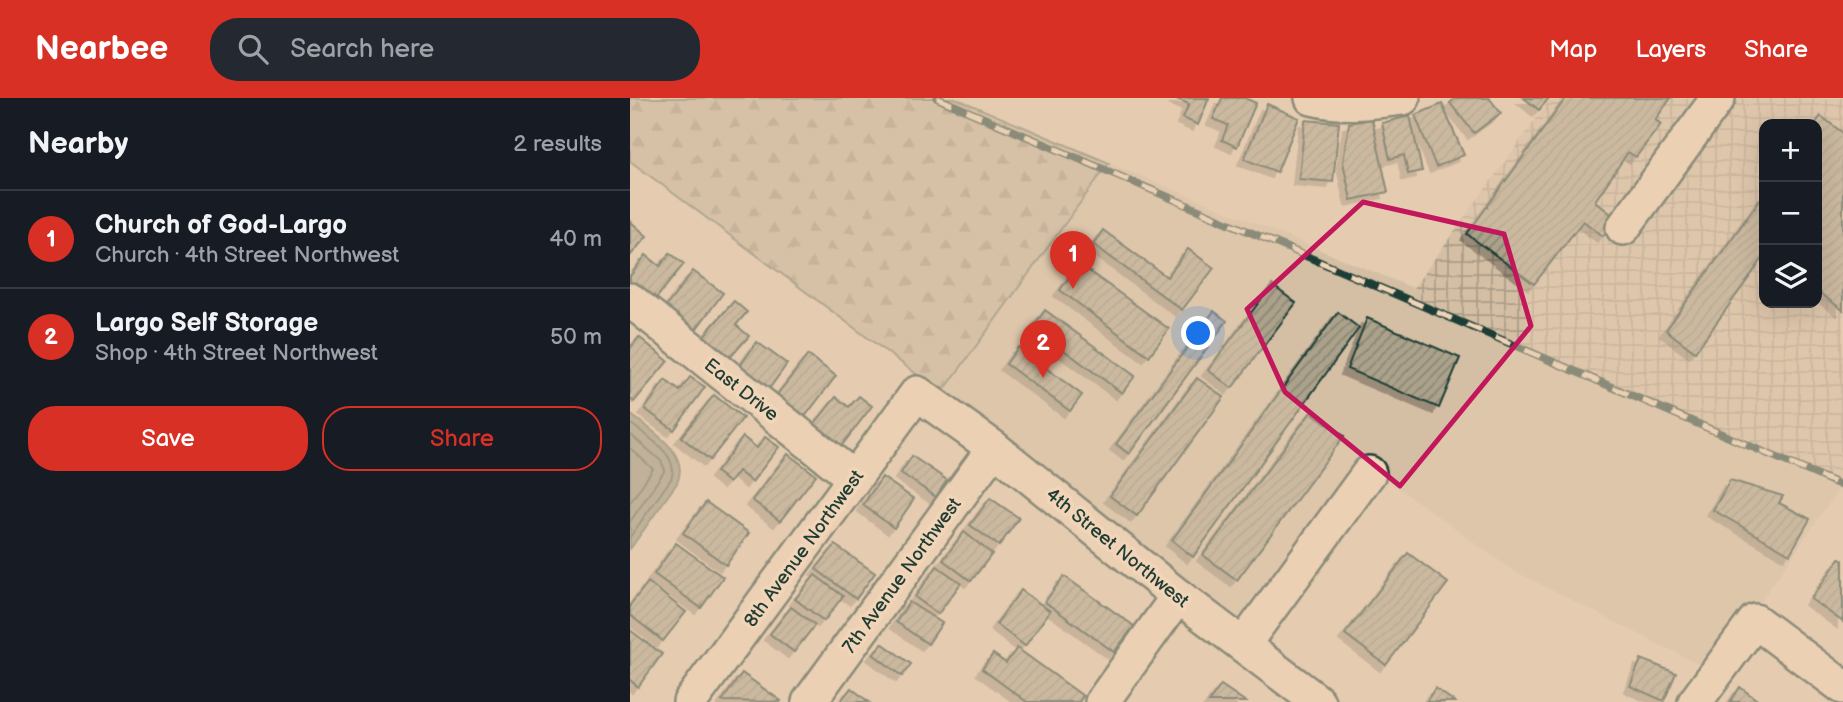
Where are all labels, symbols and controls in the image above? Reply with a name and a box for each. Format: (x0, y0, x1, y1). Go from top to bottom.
search box (210, 18, 700, 81)
text: Nearbee (35, 29, 168, 69)
icon: search (234, 30, 272, 68)
text: Search here (290, 34, 434, 65)
text: Map (1549, 35, 1597, 64)
text: Layers (1635, 35, 1706, 64)
text: Share (1744, 35, 1808, 64)
map controls (1759, 119, 1822, 308)
button: + (1759, 119, 1822, 182)
text: Nearby (28, 126, 128, 162)
text: 2 results (513, 130, 602, 158)
button: − (1759, 182, 1822, 245)
text: Church of God-Largo (95, 210, 347, 241)
text: 1 (46, 225, 56, 253)
text: 40 m (549, 225, 602, 253)
pin: 1 (1050, 231, 1096, 289)
text: Church · 4th Street Northwest (95, 241, 399, 269)
button: layers (1759, 245, 1822, 308)
text: Largo Self Storage (95, 308, 318, 339)
your location (1181, 316, 1215, 350)
pin: 2 (1020, 320, 1066, 378)
text: 2 (44, 323, 58, 351)
text: 50 m (550, 323, 602, 351)
text: Shop · 4th Street Northwest (95, 339, 378, 367)
street label: East Drive (699, 354, 783, 426)
button: Save (28, 406, 308, 471)
button: Share (322, 406, 602, 471)
street label: 8th Avenue Northwest (739, 466, 869, 632)
street label: 4th Street Northwest (1041, 483, 1193, 613)
street label: 7th Avenue Northwest (838, 493, 967, 658)

